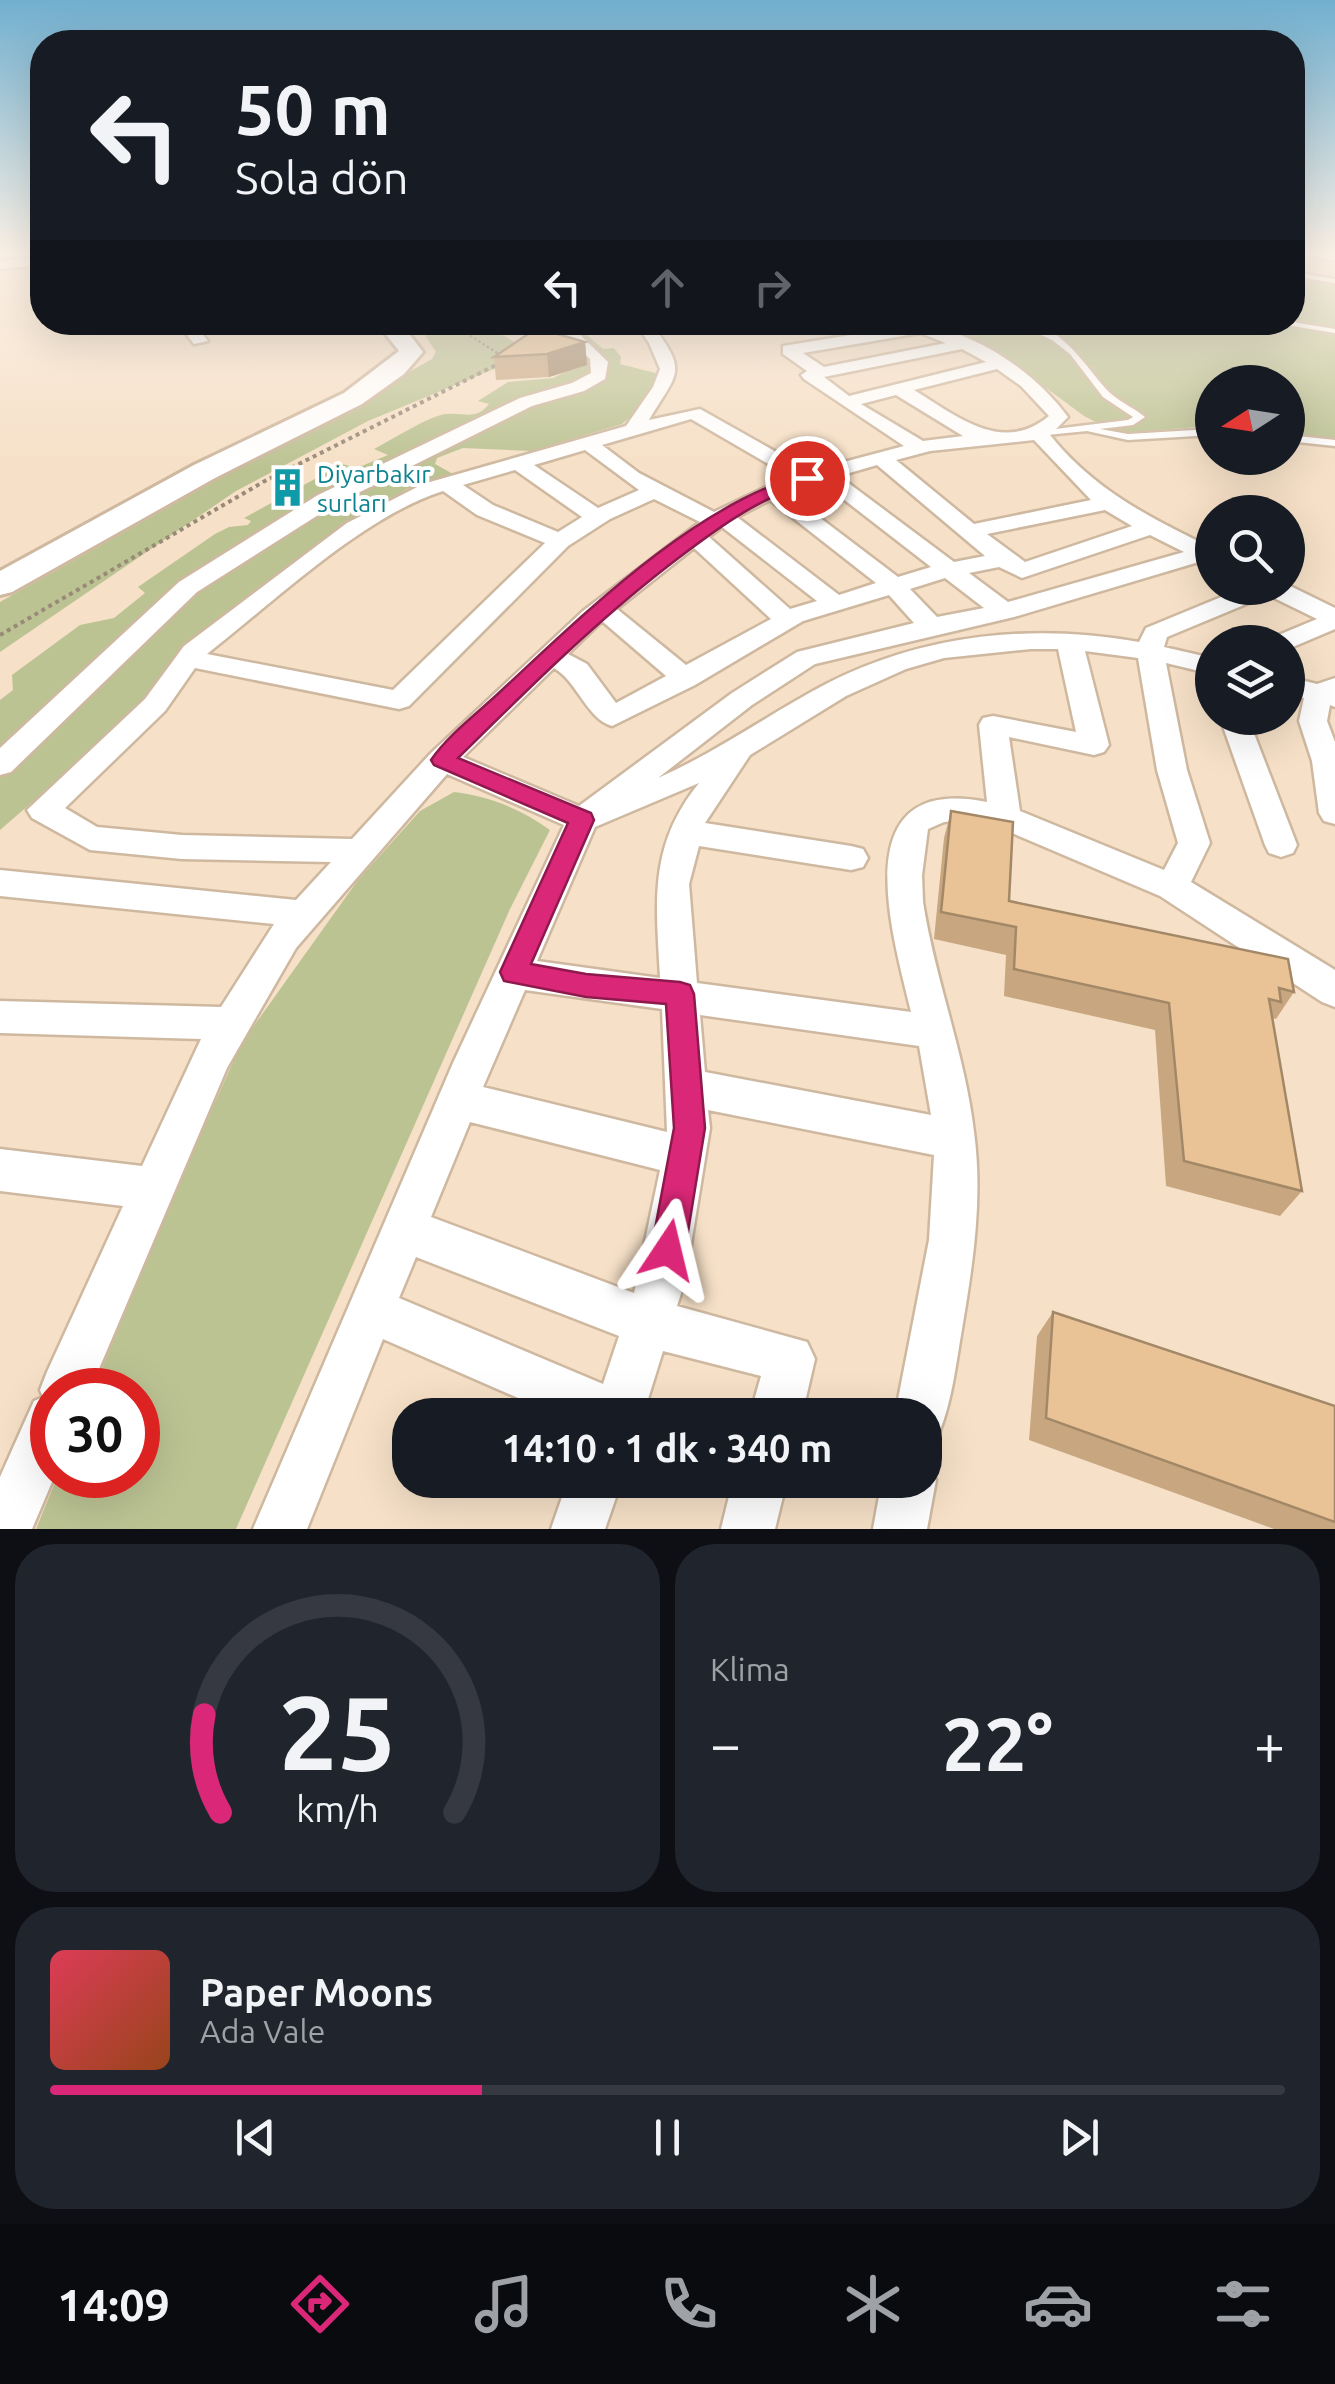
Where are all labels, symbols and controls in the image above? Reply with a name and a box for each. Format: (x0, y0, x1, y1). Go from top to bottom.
icon: left (70, 70, 200, 200)
text: 50 m (235, 70, 391, 148)
text: Sola dön (235, 152, 409, 203)
icon: left (535, 260, 590, 315)
icon: ahead (640, 260, 695, 315)
icon: right (745, 260, 800, 315)
north arrow (1195, 365, 1305, 475)
map controls (1195, 365, 1305, 735)
pin (765, 436, 850, 521)
icon: arrive (780, 451, 835, 506)
place label: Diyarbakır surları (317, 460, 431, 517)
building icon: Diyarbakır surları (266, 467, 308, 509)
button: search (1195, 495, 1305, 605)
button: layers (1195, 625, 1305, 735)
position arrow (616, 1198, 720, 1302)
speed limit sign: 30 (30, 1368, 160, 1498)
text: 14:10 · 1 dk · 340 m (502, 1427, 832, 1469)
text: Klima (710, 1651, 790, 1687)
text: 25 (279, 1673, 396, 1790)
text: 22° (942, 1701, 1053, 1785)
text: − (710, 1713, 741, 1774)
text: + (1254, 1713, 1285, 1774)
text: km/h (296, 1789, 379, 1829)
text: Paper Moons (200, 1971, 433, 2013)
text: Ada Vale (200, 2013, 326, 2049)
icon: previous (228, 2110, 283, 2165)
icon: pause (640, 2110, 695, 2165)
icon: next (1052, 2110, 1107, 2165)
icon: directions (285, 2269, 355, 2339)
icon: music (469, 2269, 539, 2339)
icon: phone (654, 2269, 724, 2339)
icon: climate (838, 2269, 908, 2339)
icon: car (1023, 2269, 1093, 2339)
icon: filters (1208, 2269, 1278, 2339)
text: 14:09 (57, 2279, 170, 2330)

